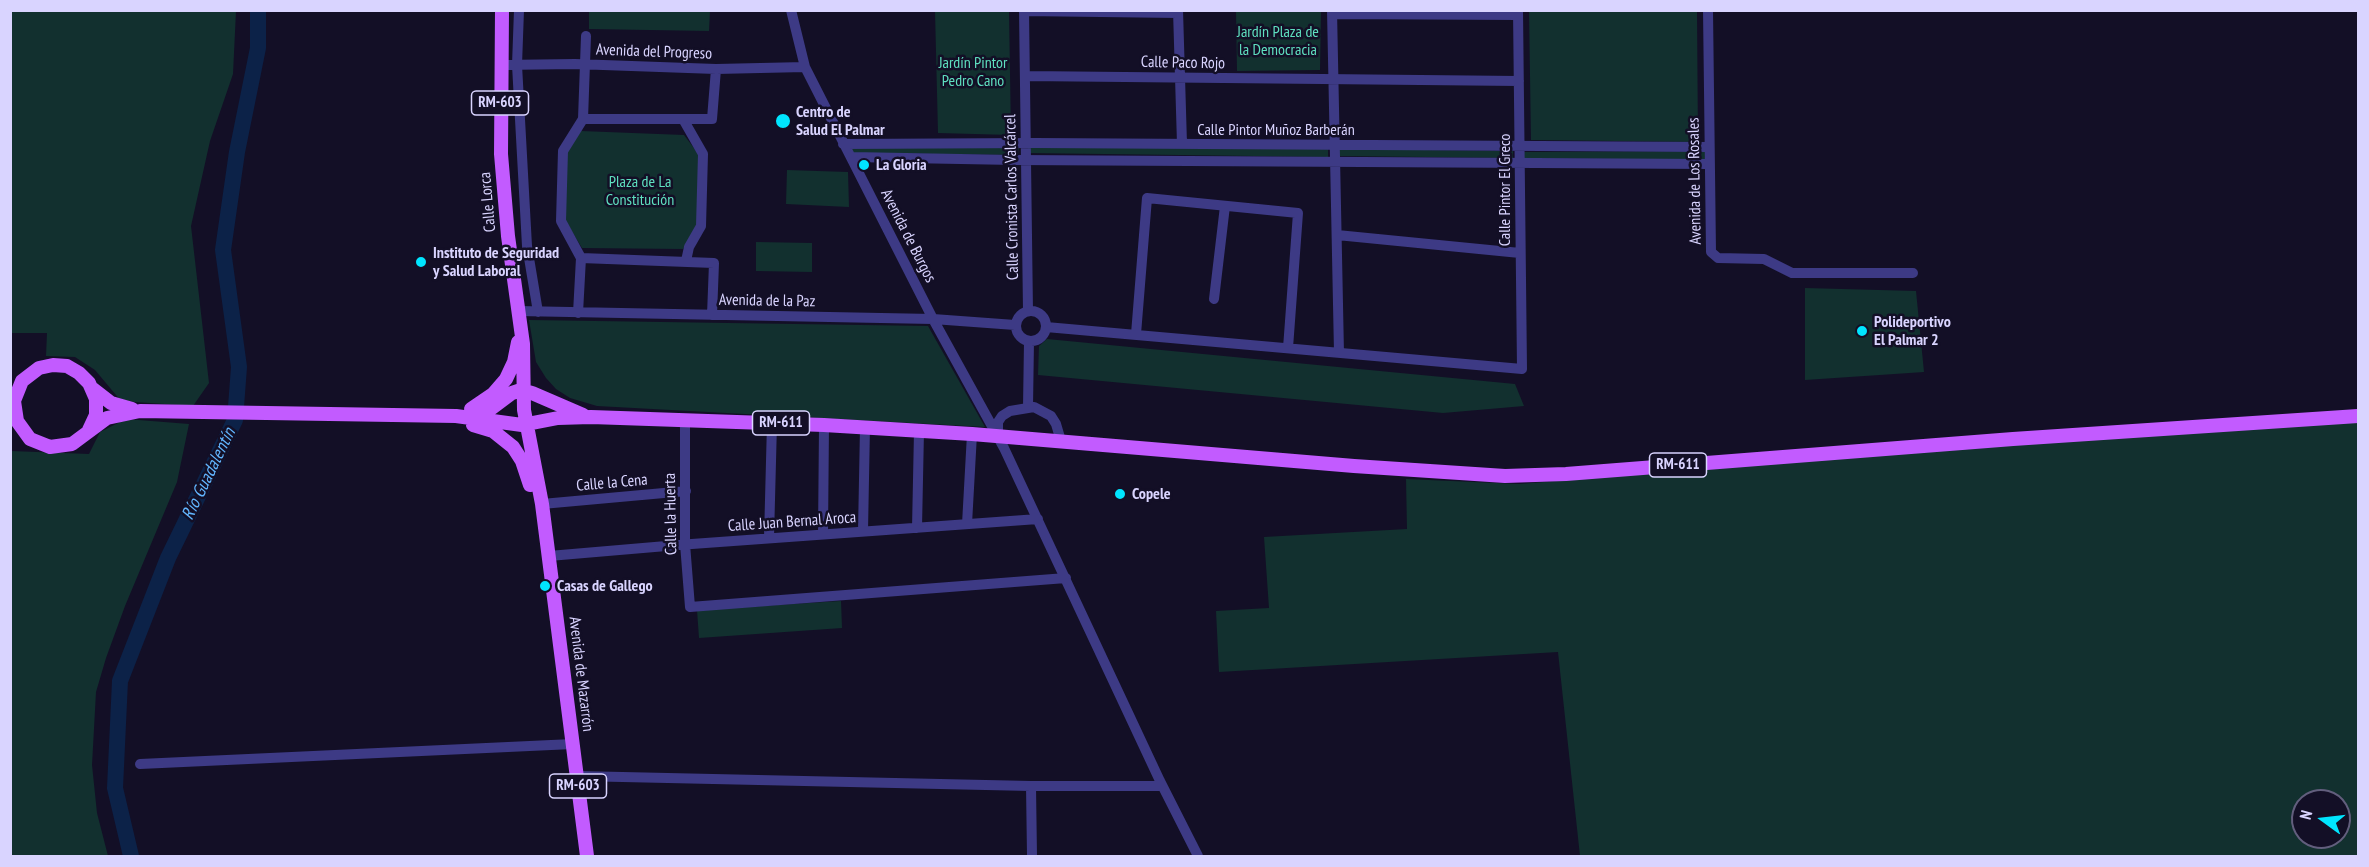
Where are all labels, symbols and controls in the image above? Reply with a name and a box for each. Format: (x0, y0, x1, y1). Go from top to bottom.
park label: Jardín Plaza de la Democracia (1237, 22, 1319, 60)
street label: Avenida del Progreso (596, 40, 712, 64)
park label: Jardín Pintor Pedro Cano (939, 53, 1007, 91)
street label: Calle Paco Rojo (1141, 53, 1225, 73)
road number: RM-603 (472, 91, 528, 115)
place label: Centro de Salud El Palmar (796, 102, 885, 140)
marker: Centro de Salud El Palmar (774, 112, 792, 130)
street label: Calle Cronista Carlos Valcárcel (1001, 114, 1023, 280)
street label: Avenida de Los Rosales (1684, 117, 1706, 245)
street label: Calle Pintor Muñoz Barberán (1197, 120, 1355, 140)
street label: Calle Pintor El Greco (1495, 134, 1515, 246)
place label: La Gloria (876, 155, 927, 175)
marker: La Gloria (857, 158, 871, 172)
street label: Calle Lorca (476, 171, 500, 233)
park label: Plaza de La Constitución (606, 172, 674, 210)
street label: Avenida de Burgos (876, 186, 940, 286)
place label: Instituto de Seguridad y Salud Laboral (433, 243, 559, 281)
marker: Instituto de Seguridad y Salud Laboral (414, 255, 428, 269)
street label: Avenida de la Paz (719, 291, 815, 311)
place label: Polideportivo El Palmar 2 (1874, 312, 1951, 350)
marker: Polideportivo El Palmar 2 (1855, 324, 1869, 338)
road number: RM-611 (752, 411, 810, 435)
water label: Río Guadalentín (178, 425, 240, 523)
road number: RM-611 (1650, 453, 1706, 477)
street label: Calle la Cena (576, 470, 648, 496)
street label: Calle la Huerta (661, 473, 681, 555)
place label: Copele (1132, 484, 1171, 504)
marker: Copele (1113, 487, 1127, 501)
street label: Calle Juan Bernal Aroca (727, 508, 857, 536)
place label: Casas de Gallego (557, 576, 653, 596)
marker: Casas de Gallego (538, 579, 552, 593)
street label: Avenida de Mazarrón (564, 616, 598, 732)
road number: RM-603 (550, 774, 606, 798)
north arrow (2291, 789, 2351, 849)
text: N (2295, 808, 2316, 822)

